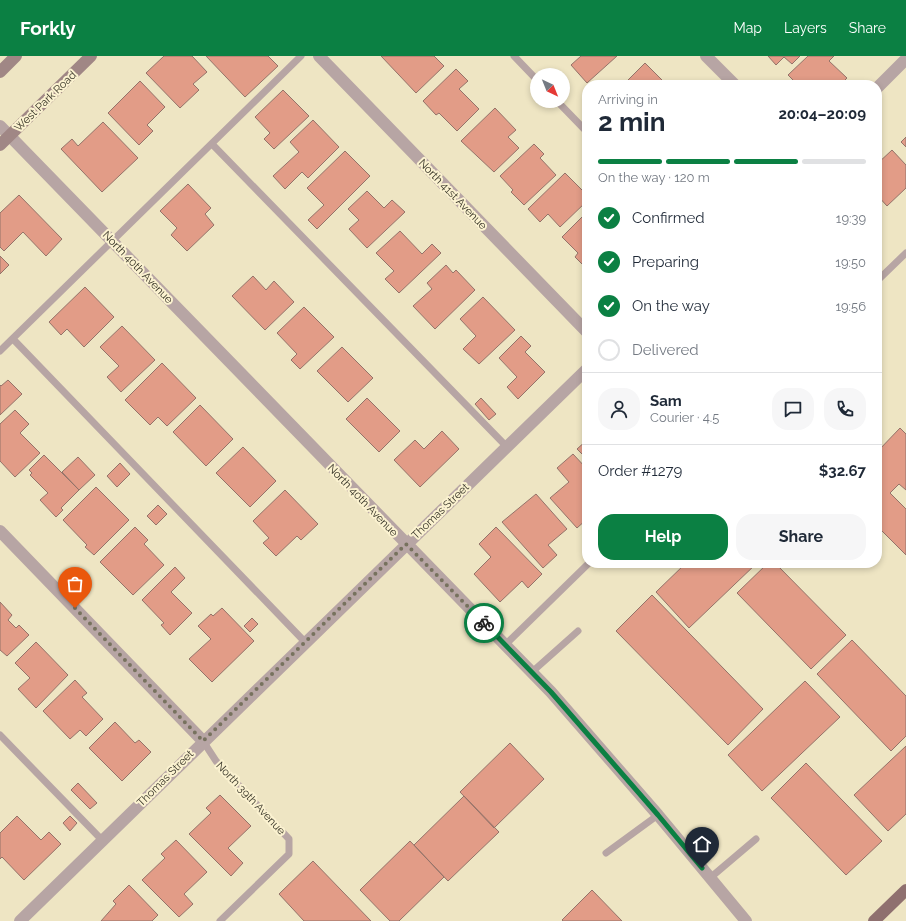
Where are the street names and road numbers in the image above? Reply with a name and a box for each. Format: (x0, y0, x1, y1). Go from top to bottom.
street label: West Park Road (12, 69, 79, 134)
street label: North 41st Avenue (416, 157, 490, 233)
street label: North 40th Avenue (100, 228, 176, 307)
street label: North 40th Avenue (325, 461, 401, 540)
street label: Thomas Street (409, 481, 472, 542)
street label: Thomas Street (134, 747, 196, 809)
street label: North 39th Avenue (213, 759, 288, 838)

